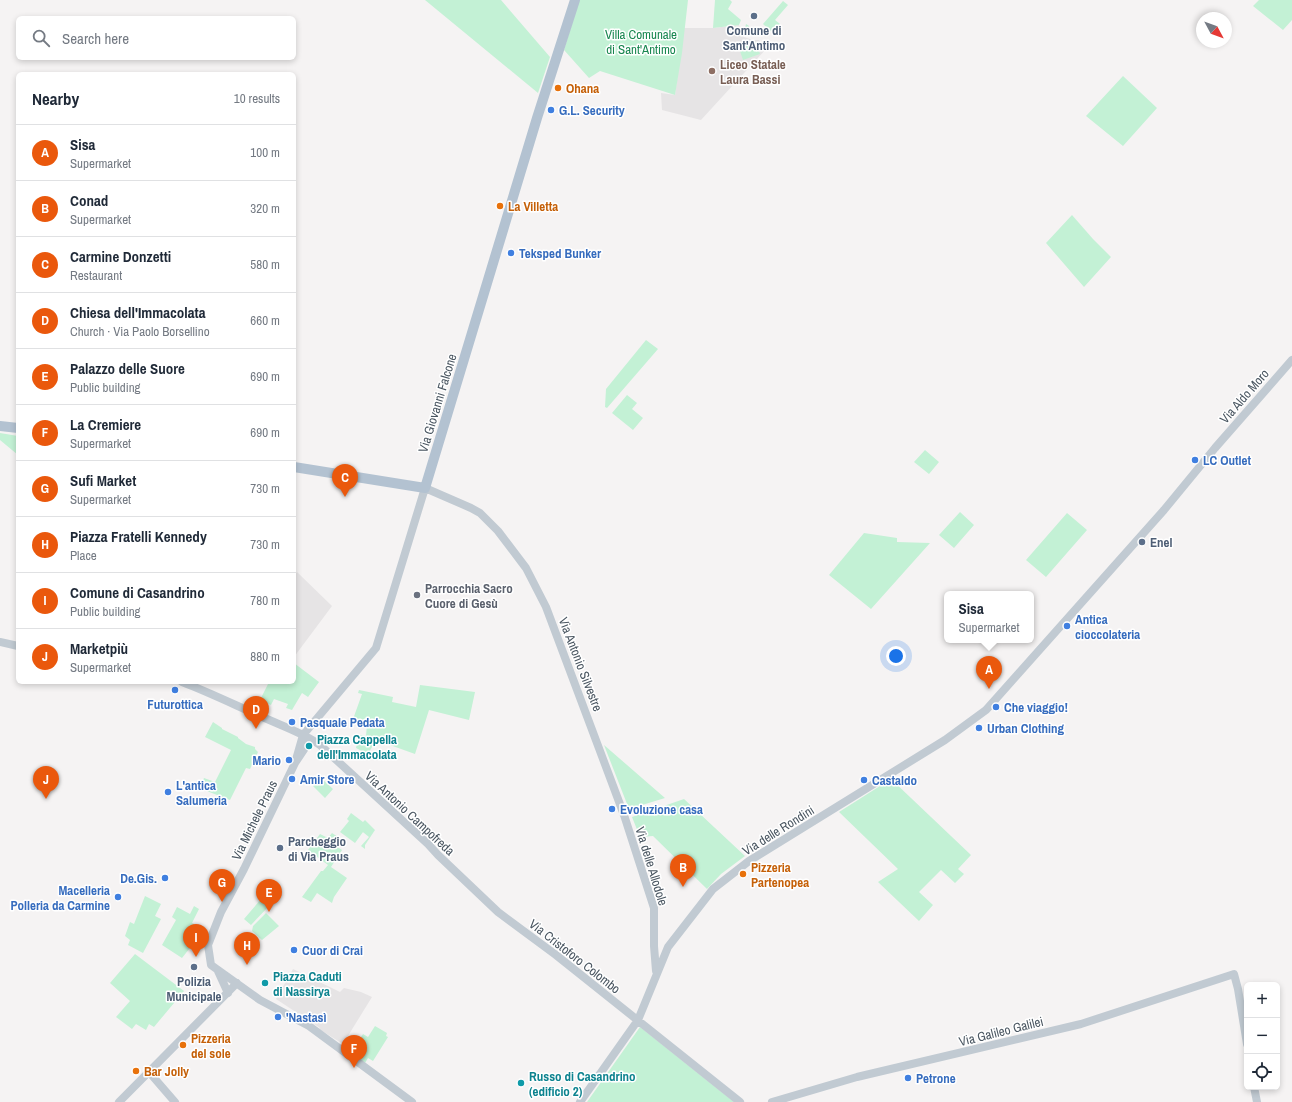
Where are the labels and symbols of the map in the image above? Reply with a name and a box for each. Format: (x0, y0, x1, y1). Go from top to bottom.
marker: Comune di Sant'Antimo (749, 11, 759, 21)
north arrow (1196, 12, 1232, 48)
place label: Comune di Sant'Antimo (723, 22, 785, 54)
park label: Villa Comunale di Sant'Antimo (605, 26, 677, 58)
place label: Liceo Statale Laura Bassi (720, 56, 786, 88)
marker: Liceo Statale Laura Bassi (707, 66, 717, 76)
place label: Ohana (566, 80, 599, 97)
marker: Ohana (553, 83, 563, 93)
place label: G.L. Security (559, 102, 625, 119)
marker: G.L. Security (546, 105, 556, 115)
place label: La Villetta (508, 198, 558, 215)
marker: La Villetta (495, 201, 505, 211)
place label: Teksped Bunker (519, 245, 602, 262)
marker: Teksped Bunker (506, 248, 516, 258)
street label: Via Giovanni Falcone (414, 352, 461, 455)
street label: Via Aldo Moro (1216, 365, 1273, 427)
place label: LC Outlet (1203, 452, 1251, 469)
marker: LC Outlet (1190, 455, 1200, 465)
pin: C (332, 464, 358, 497)
place label: Enel (1150, 534, 1173, 551)
marker: Enel (1137, 537, 1147, 547)
place label: Parrocchia Sacro Cuore di Gesù (425, 580, 513, 612)
marker: Parrocchia Sacro Cuore di Gesù (412, 590, 422, 600)
place label: Antica cioccolateria (1075, 611, 1140, 643)
street label: Via Antonio Silvestre (555, 615, 606, 714)
marker: Antica cioccolateria (1062, 621, 1072, 631)
your location (886, 646, 906, 666)
pin: A (976, 656, 1002, 689)
marker: Futurottica (170, 685, 180, 695)
place label: Futurottica (147, 696, 203, 713)
pin: D (243, 696, 269, 729)
place label: Che viaggio! (1004, 699, 1068, 716)
marker: Che viaggio! (991, 702, 1001, 712)
place label: Pasquale Pedata (300, 714, 385, 731)
marker: Pasquale Pedata (287, 717, 297, 727)
place label: Urban Clothing (987, 720, 1064, 737)
marker: Urban Clothing (974, 723, 984, 733)
place label: Piazza Cappella dell'Immacolata (317, 731, 397, 763)
marker: Piazza Cappella dell'Immacolata (304, 741, 314, 751)
place label: Mario (253, 752, 281, 769)
marker: Mario (284, 755, 294, 765)
pin: J (33, 766, 59, 799)
street label: Via Antonio Campofreda (361, 767, 458, 859)
place label: Amir Store (300, 771, 355, 788)
place label: Castaldo (872, 772, 917, 789)
marker: Amir Store (287, 774, 297, 784)
marker: Castaldo (859, 775, 869, 785)
place label: L'antica Salumeria (176, 777, 227, 809)
street label: Via Michele Praus (228, 777, 281, 863)
marker: L'antica Salumeria (163, 787, 173, 797)
place label: Evoluzione casa (620, 801, 703, 818)
street label: Via delle Rondini (739, 802, 817, 859)
marker: Evoluzione casa (607, 804, 617, 814)
street label: Via delle Allodole (631, 825, 672, 908)
place label: Parcheggio di Via Praus (288, 833, 349, 865)
marker: Parcheggio di Via Praus (275, 843, 285, 853)
pin: B (670, 854, 696, 887)
place label: Pizzeria Partenopea (751, 859, 809, 891)
pin: G (209, 869, 235, 902)
marker: Pizzeria Partenopea (738, 869, 748, 879)
place label: De.Gis. (120, 870, 157, 887)
marker: De.Gis. (160, 873, 170, 883)
pin: E (256, 879, 282, 912)
place label: Macelleria Polleria da Carmine (10, 882, 110, 914)
marker: Macelleria Polleria da Carmine (113, 892, 123, 902)
street label: Via Cristoforo Colombo (526, 915, 624, 997)
pin: I (183, 924, 209, 957)
pin: H (234, 932, 260, 965)
place label: Cuor di Crai (302, 942, 363, 959)
marker: Cuor di Crai (289, 945, 299, 955)
marker: Polizia Municipale (189, 962, 199, 972)
place label: Piazza Caduti di Nassirya (273, 968, 342, 1000)
place label: Polizia Municipale (166, 973, 222, 1005)
marker: Piazza Caduti di Nassirya (260, 978, 270, 988)
place label: 'Nastasì (286, 1009, 326, 1026)
marker: 'Nastasì (273, 1012, 283, 1022)
street label: Via Galileo Galilei (957, 1013, 1045, 1050)
place label: Pizzeria del sole (191, 1030, 231, 1062)
pin: F (341, 1035, 367, 1068)
marker: Pizzeria del sole (178, 1040, 188, 1050)
place label: Bar Jolly (144, 1063, 189, 1080)
marker: Bar Jolly (131, 1066, 141, 1076)
place label: Russo di Casandrino (edificio 2) (529, 1068, 636, 1100)
place label: Petrone (916, 1070, 956, 1087)
marker: Petrone (903, 1073, 913, 1083)
marker: Russo di Casandrino (edificio 2) (516, 1078, 526, 1088)

